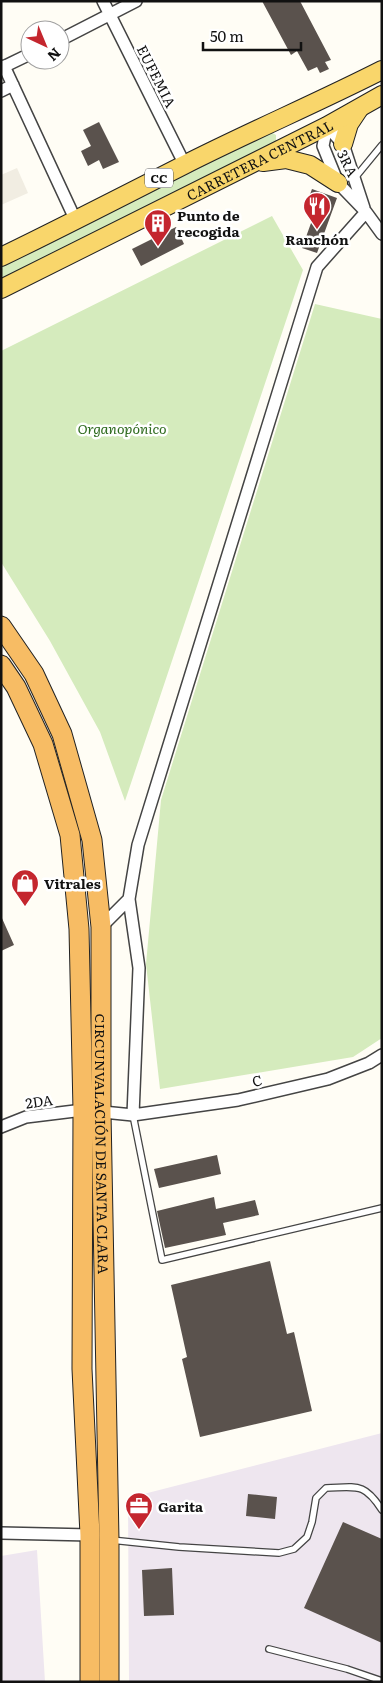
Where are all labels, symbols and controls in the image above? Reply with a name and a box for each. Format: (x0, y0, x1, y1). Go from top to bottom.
north arrow (20, 20, 70, 70)
scale bar (203, 20, 300, 52)
text: 50 m (210, 24, 244, 47)
street label: EUFEMIA (133, 41, 182, 111)
text: N (43, 44, 66, 67)
street label: CARRETERA CENTRAL (183, 115, 336, 205)
street label: 3RA (333, 146, 363, 181)
road number: CC (145, 168, 173, 188)
restaurant icon: Ranchón (302, 191, 332, 230)
place label: Punto de recogida (177, 205, 240, 241)
building icon: Punto de recogida (143, 208, 173, 247)
place label: Ranchón (285, 229, 349, 249)
park label: Organopónico (77, 418, 167, 438)
shop icon: Vitrales (10, 868, 40, 907)
place label: Vitrales (44, 873, 101, 893)
street label: CIRCUNVALACIÓN DE SANTA CLARA (91, 1014, 114, 1275)
street label: C (250, 1069, 264, 1091)
street label: 2DA (24, 1089, 55, 1113)
office icon: Garita (124, 1491, 154, 1530)
place label: Garita (158, 1496, 204, 1516)

